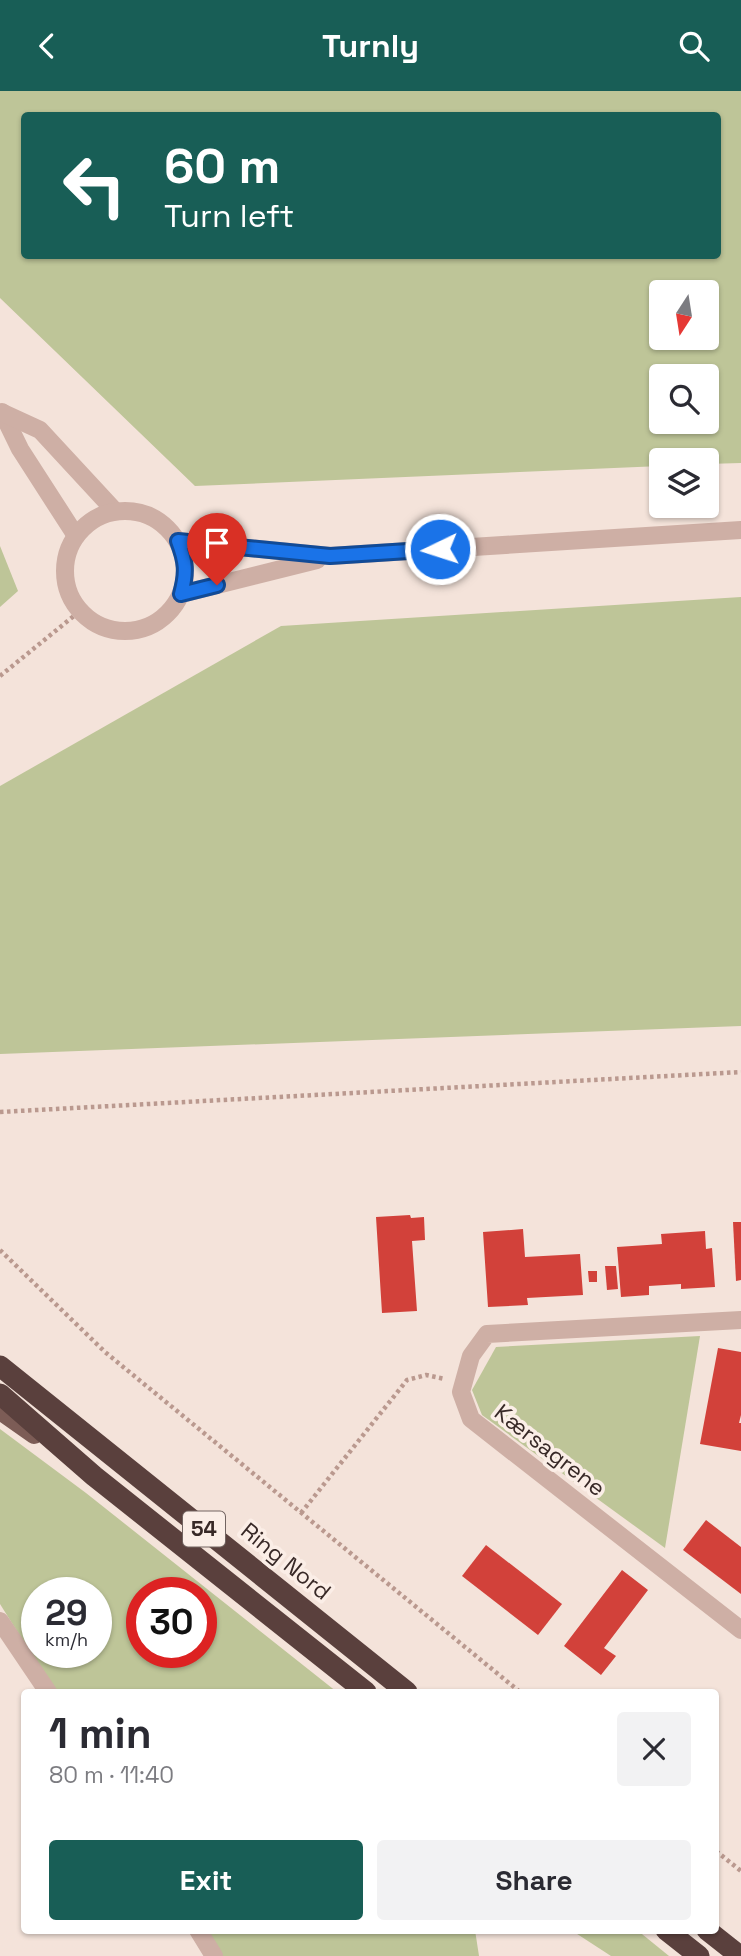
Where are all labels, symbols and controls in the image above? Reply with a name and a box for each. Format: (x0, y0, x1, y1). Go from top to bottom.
text: Turnly (322, 26, 419, 66)
icon: back (28, 27, 66, 65)
icon: search (675, 27, 713, 65)
text: 60 m (164, 135, 280, 197)
icon: left (49, 140, 140, 231)
text: Turn left (164, 196, 294, 236)
north arrow (649, 280, 719, 350)
map controls (649, 280, 719, 518)
button: search (649, 364, 719, 434)
button: layers (649, 448, 719, 518)
position arrow (403, 512, 477, 586)
pin (187, 513, 247, 585)
icon: arrive (198, 524, 236, 562)
street label: Kærsagrene (488, 1397, 612, 1503)
road number: 54 (183, 1511, 225, 1547)
street label: Ring Nord (235, 1516, 337, 1606)
speed limit sign: 30 (126, 1577, 217, 1668)
text: 29 (45, 1591, 88, 1635)
text: km/h (45, 1628, 88, 1651)
text: 1 min (49, 1707, 152, 1760)
button: close (617, 1712, 691, 1786)
text: 80 m · 11:40 (49, 1760, 174, 1790)
button: Exit (49, 1840, 363, 1920)
button: Share (377, 1840, 691, 1920)

